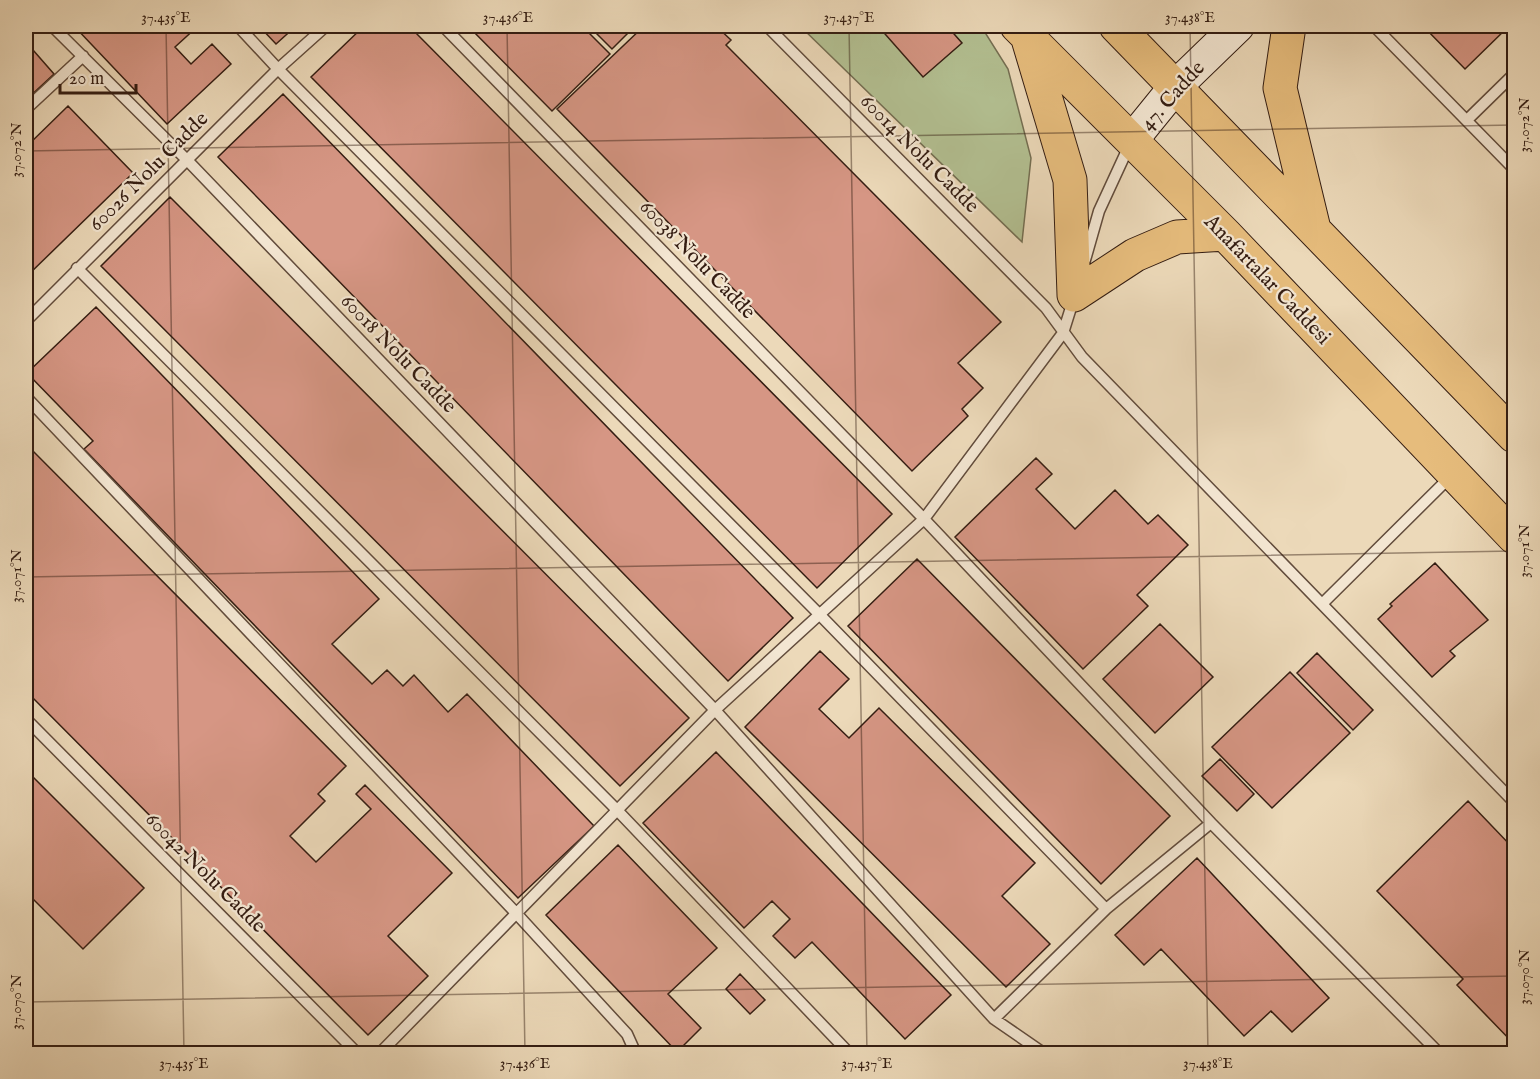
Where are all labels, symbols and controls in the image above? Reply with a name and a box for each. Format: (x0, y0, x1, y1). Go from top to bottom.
text: 37.435°E (141, 8, 191, 27)
text: 37.436°E (483, 8, 533, 27)
text: 37.437°E (823, 8, 875, 27)
text: 37.438°E (1165, 8, 1215, 27)
street label: 47. Cadde (1135, 55, 1212, 137)
scale bar (60, 57, 136, 95)
text: 20 m (69, 68, 104, 91)
street label: 60014 Nolu Cadde (853, 89, 985, 220)
text: 37.072°N (1515, 97, 1534, 153)
street label: 60026 Nolu Cadde (83, 106, 215, 238)
text: 37.072°N (7, 122, 26, 178)
street label: 60038 Nolu Cadde (633, 194, 761, 326)
street label: Anafartalar Caddesi (1197, 208, 1336, 351)
street label: 60018 Nolu Cadde (334, 289, 462, 420)
text: 37.071°N (1515, 524, 1534, 578)
text: 37.071°N (7, 549, 26, 603)
street label: 60042 Nolu Cadde (139, 807, 271, 940)
text: 37.070°N (1515, 949, 1534, 1005)
text: 37.070°N (7, 974, 26, 1030)
text: 37.435°E (159, 1054, 209, 1073)
text: 37.436°E (500, 1054, 550, 1073)
text: 37.437°E (841, 1054, 893, 1073)
text: 37.438°E (1183, 1054, 1233, 1073)

